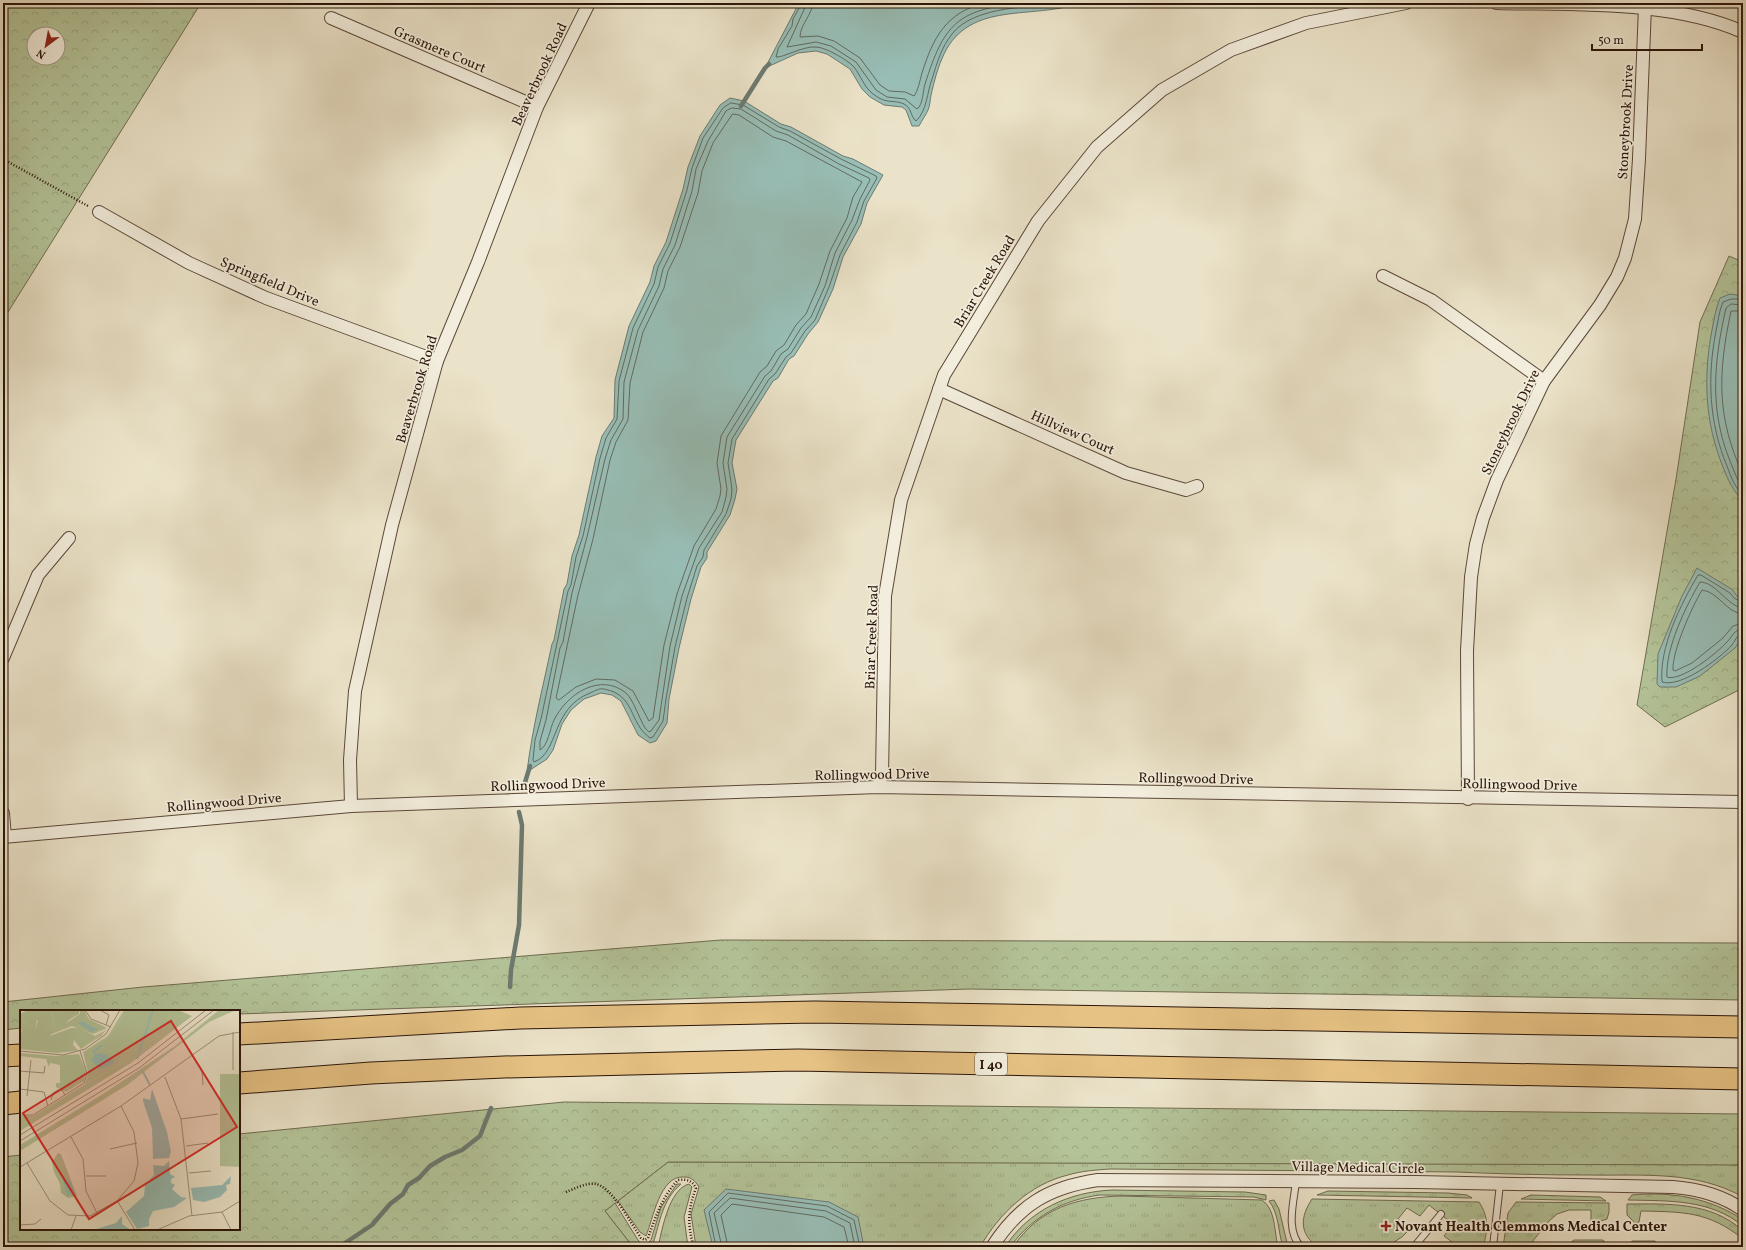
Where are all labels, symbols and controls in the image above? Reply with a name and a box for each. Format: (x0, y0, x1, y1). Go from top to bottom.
street label: Beaverbrook Road (508, 20, 573, 129)
street label: Grasmere Court (390, 22, 489, 78)
north arrow (26, 26, 66, 66)
scale bar (1592, 26, 1702, 52)
text: 50 m (1598, 33, 1624, 49)
text: N (34, 45, 49, 62)
street label: Stoneybrook Drive (1614, 64, 1639, 180)
street label: Briar Creek Road (950, 232, 1020, 332)
street label: Springfield Drive (217, 253, 322, 312)
street label: Beaverbrook Road (392, 333, 443, 446)
street label: Stoneybrook Drive (1478, 366, 1545, 479)
street label: Hillview Court (1028, 406, 1117, 460)
street label: Briar Creek Road (861, 584, 884, 690)
street label: Rollingwood Drive (814, 765, 930, 786)
street label: Rollingwood Drive (1138, 769, 1254, 790)
street label: Rollingwood Drive (490, 774, 606, 797)
street label: Rollingwood Drive (1462, 775, 1578, 796)
street label: Rollingwood Drive (166, 789, 283, 818)
inset map (20, 1010, 240, 1230)
road number: I 40 (975, 1053, 1007, 1075)
street label: Village Medical Circle (1291, 1158, 1425, 1179)
place label: Novant Health Clemmons Medical Center (1395, 1218, 1667, 1237)
marker: Novant Health Clemmons Medical Center (1380, 1220, 1392, 1232)

